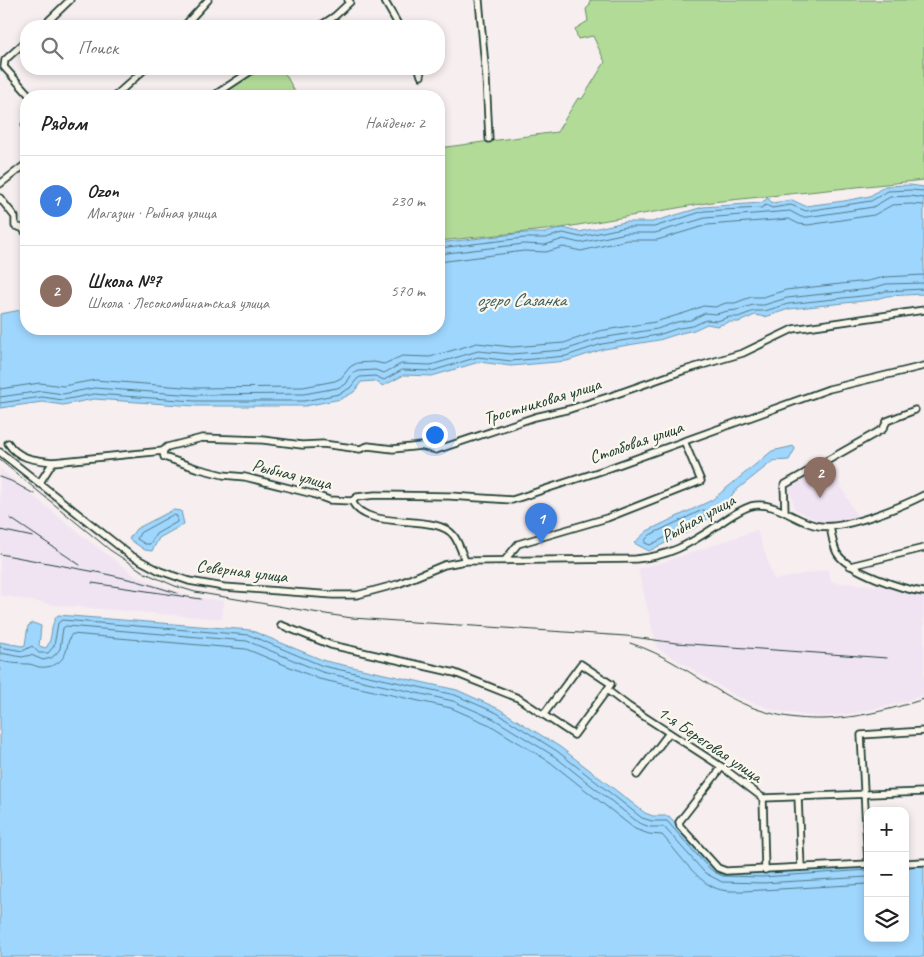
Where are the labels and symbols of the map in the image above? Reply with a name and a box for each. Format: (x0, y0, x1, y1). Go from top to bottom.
water label: озеро Сазанка (476, 288, 568, 312)
street label: Тростниковая улица (481, 372, 605, 429)
street label: Столбовая улица (586, 415, 687, 468)
your location (422, 422, 448, 448)
street label: Рыбная улица (250, 454, 336, 495)
pin: 2 (804, 457, 836, 498)
street label: Рыбная улица (657, 488, 740, 547)
pin: 1 (525, 503, 557, 544)
street label: Северная улица (195, 554, 290, 588)
street label: 1-я Береговая улица (653, 701, 768, 788)

